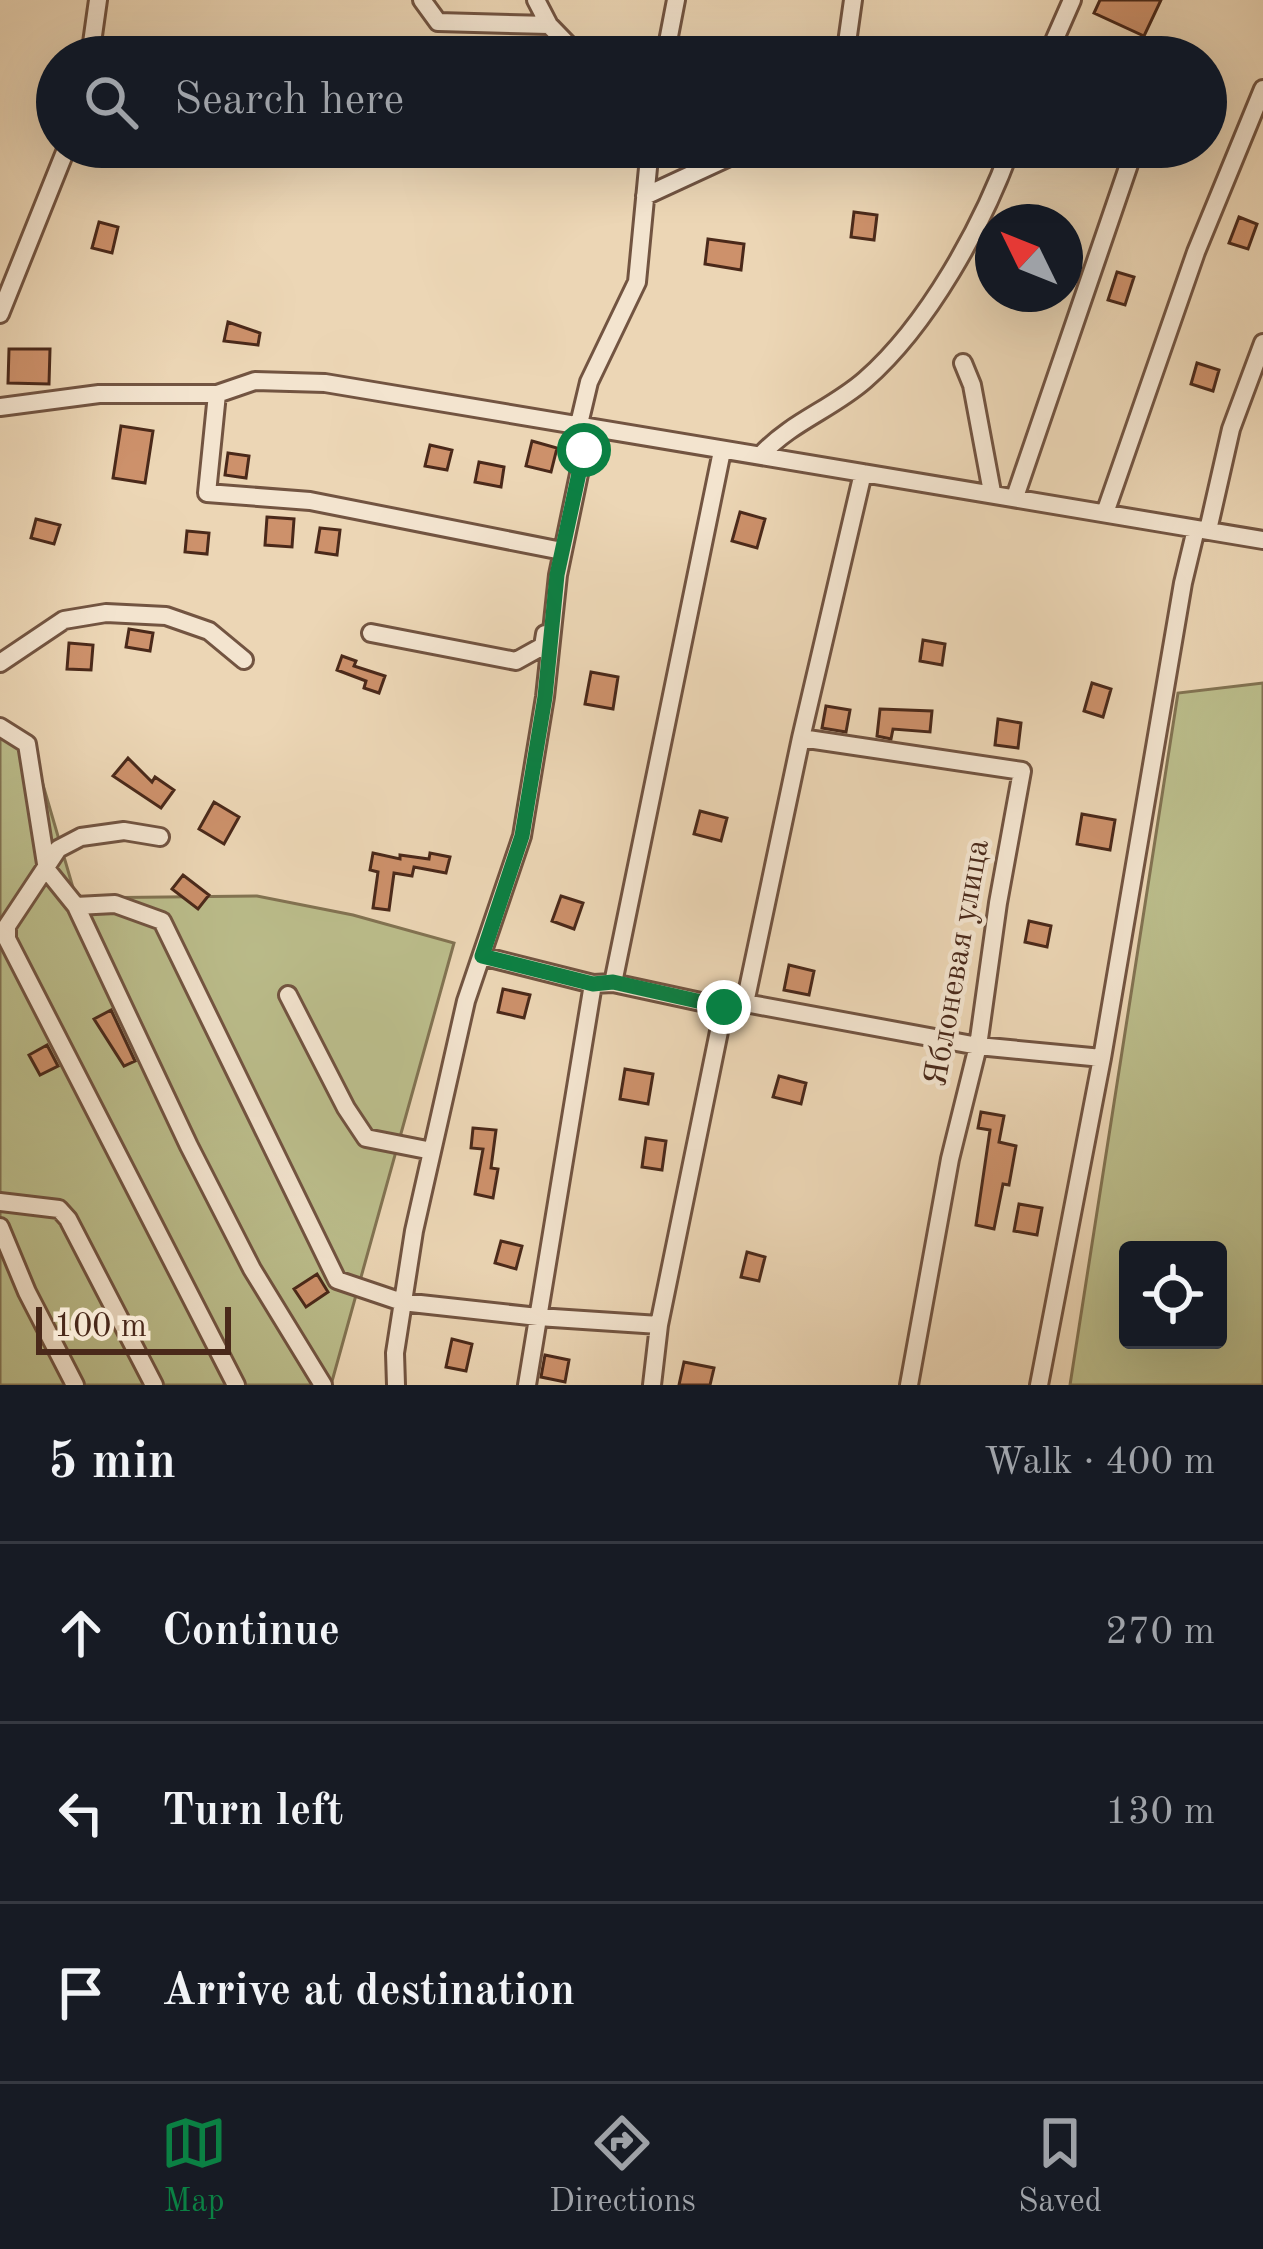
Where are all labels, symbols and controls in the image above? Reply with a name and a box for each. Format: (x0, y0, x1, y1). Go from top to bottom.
search box (36, 36, 1227, 168)
icon: search (78, 69, 144, 135)
text: Search here (174, 79, 404, 124)
north arrow (975, 204, 1083, 312)
route start (557, 423, 611, 477)
street label: Яблоневая улица (920, 837, 996, 1089)
route end (697, 980, 751, 1034)
map controls (1119, 1241, 1227, 1349)
button: locate (1119, 1241, 1227, 1349)
scale bar (36, 1301, 231, 1354)
text: 100 m (54, 1311, 147, 1344)
text: 5 min (48, 1438, 176, 1489)
text: Walk · 400 m (984, 1443, 1215, 1482)
icon: ahead (48, 1600, 114, 1666)
text: Continue (162, 1610, 340, 1655)
text: 270 m (1105, 1613, 1215, 1652)
icon: left (48, 1780, 114, 1846)
text: Turn left (162, 1790, 343, 1835)
text: 130 m (1105, 1793, 1215, 1832)
icon: arrive (48, 1960, 114, 2026)
text: Arrive at destination (162, 1970, 575, 2015)
tab: Map (161, 2110, 227, 2223)
tab: Directions (549, 2110, 696, 2223)
tab: Saved (1018, 2110, 1102, 2223)

